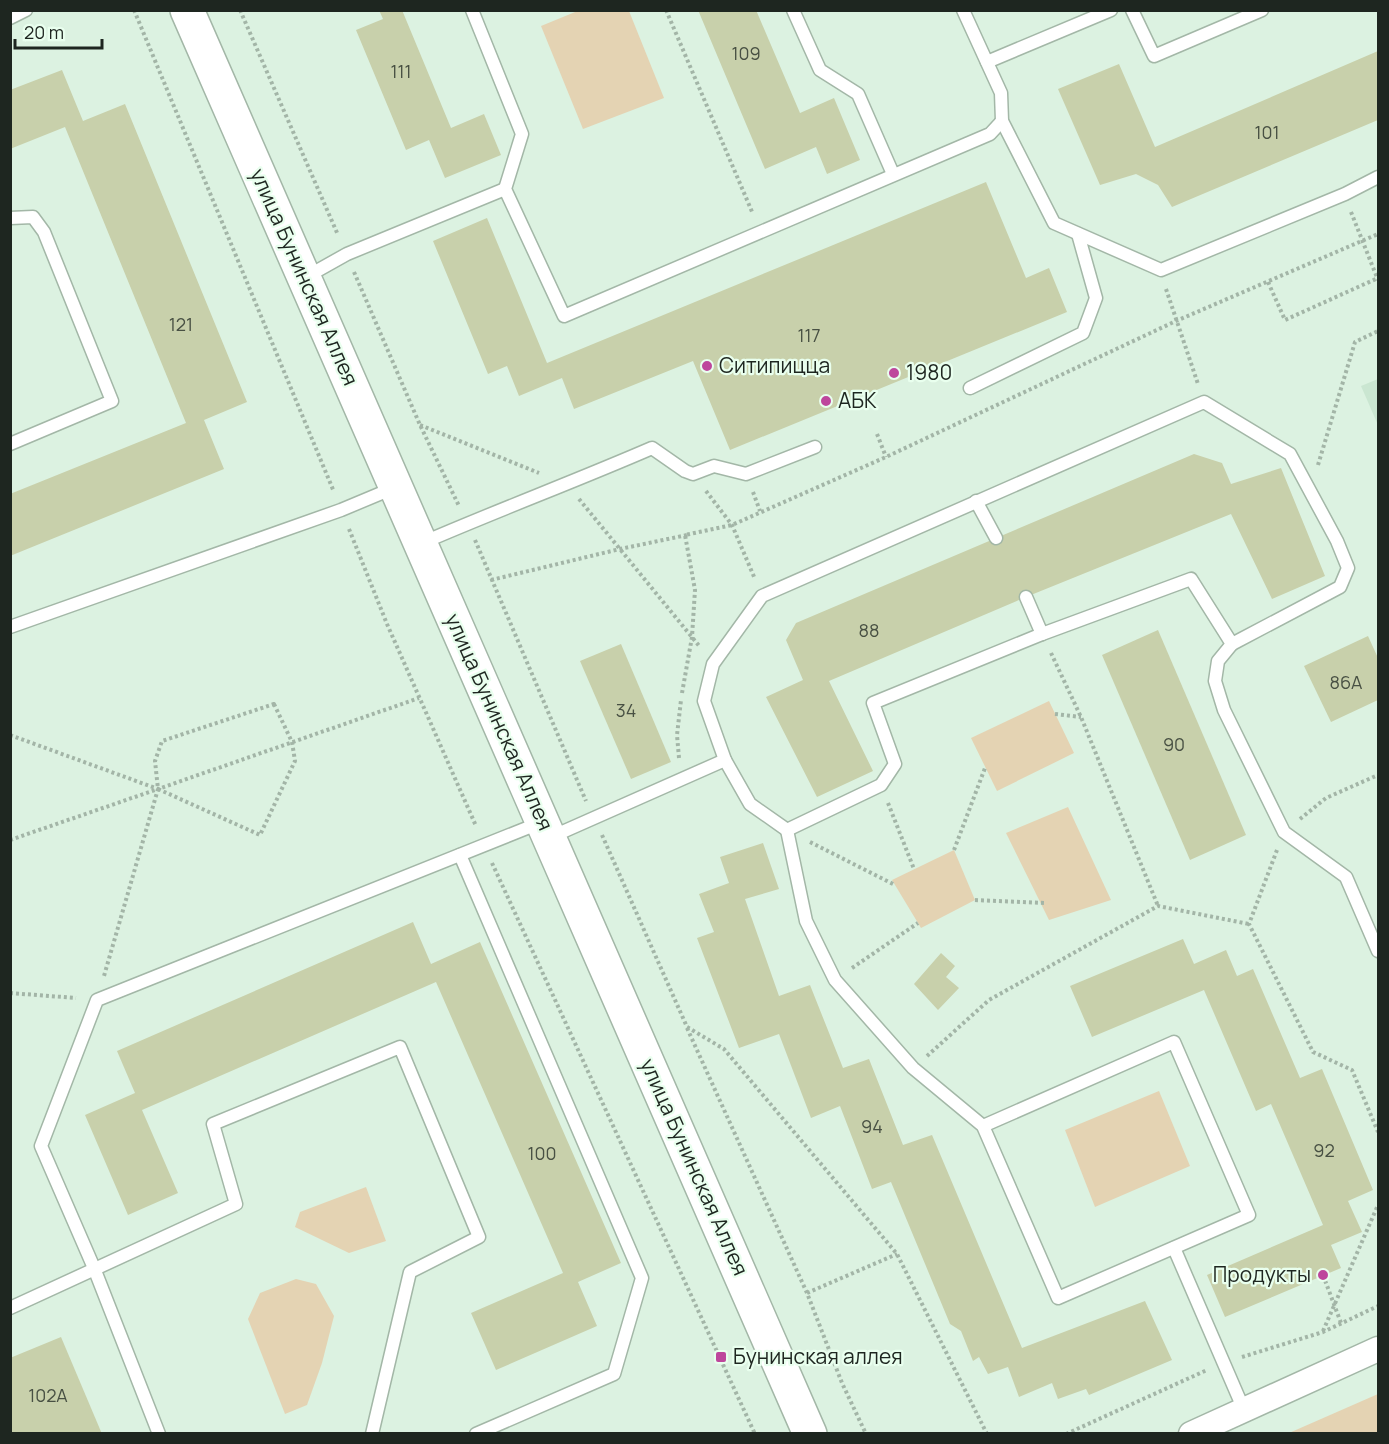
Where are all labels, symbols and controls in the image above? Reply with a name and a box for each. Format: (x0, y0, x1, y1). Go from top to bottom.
scale bar (15, 12, 102, 50)
text: 20 m (24, 20, 64, 44)
house number: 109 (731, 41, 761, 65)
house number: 111 (390, 59, 412, 83)
house number: 101 (1254, 120, 1280, 144)
street label: улица Бунинская Аллея (244, 164, 365, 390)
house number: 121 (169, 312, 193, 336)
house number: 117 (797, 323, 821, 347)
place label: Ситипицца (719, 351, 830, 379)
place label: 1980 (906, 358, 952, 386)
marker: Ситипицца (700, 359, 714, 373)
marker: 1980 (887, 366, 901, 380)
place label: АБК (838, 386, 877, 414)
marker: АБК (819, 394, 833, 408)
street label: улица Бунинская Аллея (439, 609, 560, 835)
house number: 88 (859, 618, 879, 642)
house number: 86А (1329, 670, 1363, 694)
house number: 34 (616, 698, 636, 722)
house number: 90 (1163, 732, 1185, 756)
street label: улица Бунинская Аллея (634, 1054, 755, 1280)
house number: 94 (861, 1114, 883, 1138)
house number: 92 (1313, 1138, 1335, 1162)
house number: 100 (528, 1141, 556, 1165)
place label: Продукты (1213, 1260, 1311, 1288)
marker: Продукты (1316, 1268, 1330, 1282)
place label: Бунинская аллея (733, 1342, 903, 1370)
marker: Бунинская аллея (714, 1350, 728, 1364)
house number: 102А (28, 1383, 68, 1407)

